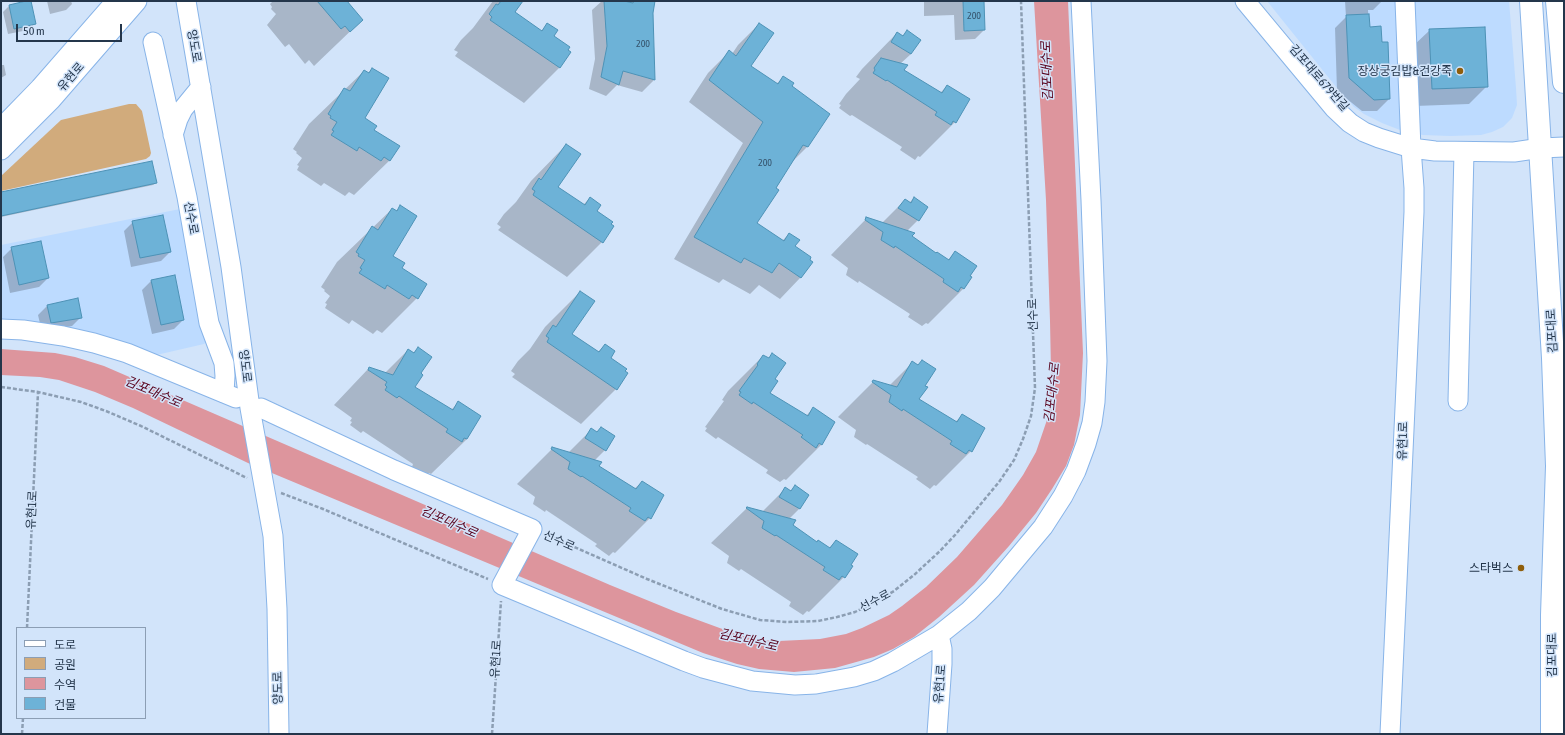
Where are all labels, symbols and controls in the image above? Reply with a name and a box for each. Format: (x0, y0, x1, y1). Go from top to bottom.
house number: 200 (967, 10, 981, 22)
scale bar (18, 16, 124, 42)
text: 50 m (23, 24, 45, 38)
street label: 양도로 (184, 28, 204, 64)
house number: 200 (636, 38, 650, 50)
water label: 김포대수로 (1038, 41, 1056, 101)
street label: 김포대로679번길 (1286, 42, 1352, 114)
street label: 유현로 (55, 60, 87, 94)
place label: 장상궁김밥&건강죽 (1357, 64, 1452, 78)
marker: 장상궁김밥&건강죽 (1455, 66, 1465, 76)
house number: 200 (758, 157, 772, 169)
street label: 선수로 (181, 200, 201, 236)
street label: 선수로 (1025, 298, 1041, 332)
street label: 김포대로 (1544, 309, 1560, 353)
street label: 양도로 (236, 349, 254, 383)
water label: 김포대수로 (1041, 362, 1063, 424)
water label: 김포대수로 (122, 373, 184, 411)
street label: 유현1로 (1395, 421, 1411, 461)
street label: 유현1로 (24, 490, 40, 530)
water label: 김포대수로 (419, 503, 479, 541)
street label: 선수로 (541, 528, 577, 554)
place label: 스타벅스 (1469, 561, 1513, 575)
marker: 스타벅스 (1516, 563, 1526, 573)
street label: 선수로 (857, 587, 893, 615)
water label: 김포대수로 (717, 626, 779, 654)
legend (16, 627, 146, 719)
street label: 김포대로 (1545, 633, 1559, 677)
text: 도로 (54, 638, 76, 652)
street label: 유현1로 (487, 639, 505, 679)
text: 공원 (54, 658, 76, 672)
street label: 유현1로 (931, 664, 949, 704)
street label: 양도로 (271, 671, 285, 705)
text: 수역 (54, 678, 76, 692)
text: 건물 (54, 698, 76, 712)

